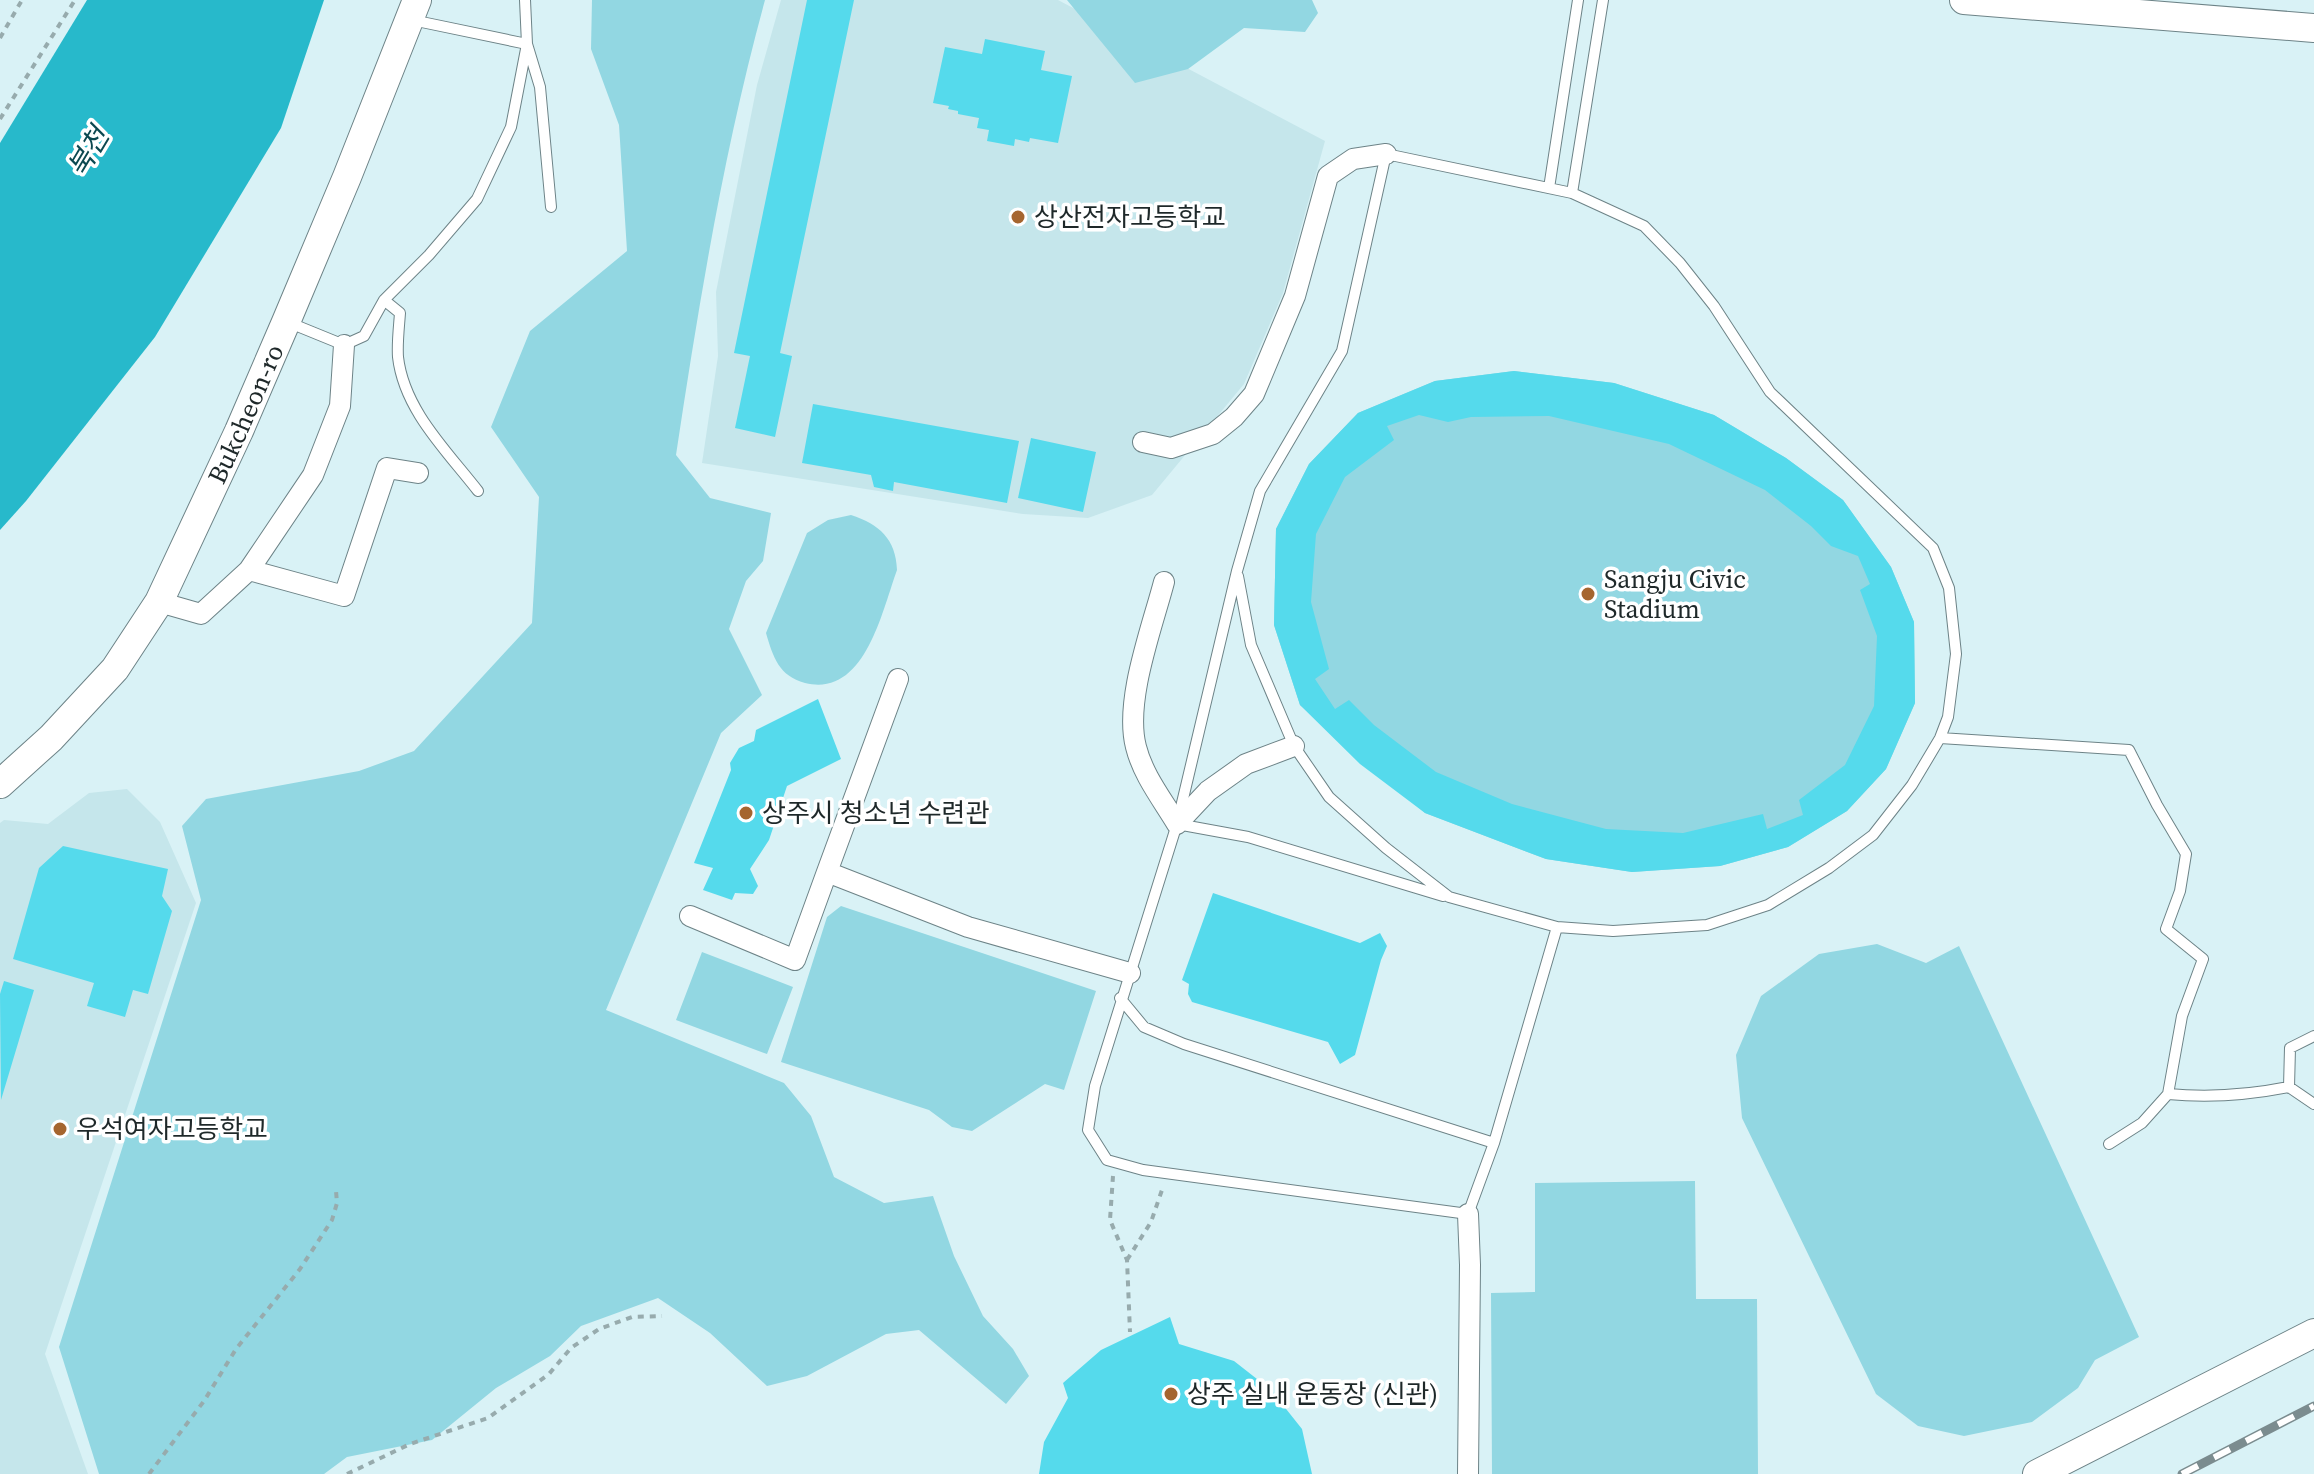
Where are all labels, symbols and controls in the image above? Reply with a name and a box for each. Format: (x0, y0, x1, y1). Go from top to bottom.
water label: 북천 (58, 117, 119, 184)
place label: 상산전자고등학교 (1034, 199, 1225, 235)
marker: 상산전자고등학교 (1009, 208, 1027, 226)
street label: Bukcheon-ro (199, 339, 292, 490)
place label: Sangju Civic Stadium (1604, 561, 1746, 627)
marker: Sangju Civic Stadium (1579, 585, 1597, 603)
place label: 상주시 청소년 수련관 (762, 795, 989, 831)
marker: 상주시 청소년 수련관 (737, 804, 755, 822)
place label: 우석여자고등학교 (76, 1111, 267, 1147)
marker: 우석여자고등학교 (51, 1120, 69, 1138)
place label: 상주 실내 운동장 (신관) (1187, 1376, 1438, 1412)
marker: 상주 실내 운동장 (신관) (1162, 1385, 1180, 1403)

